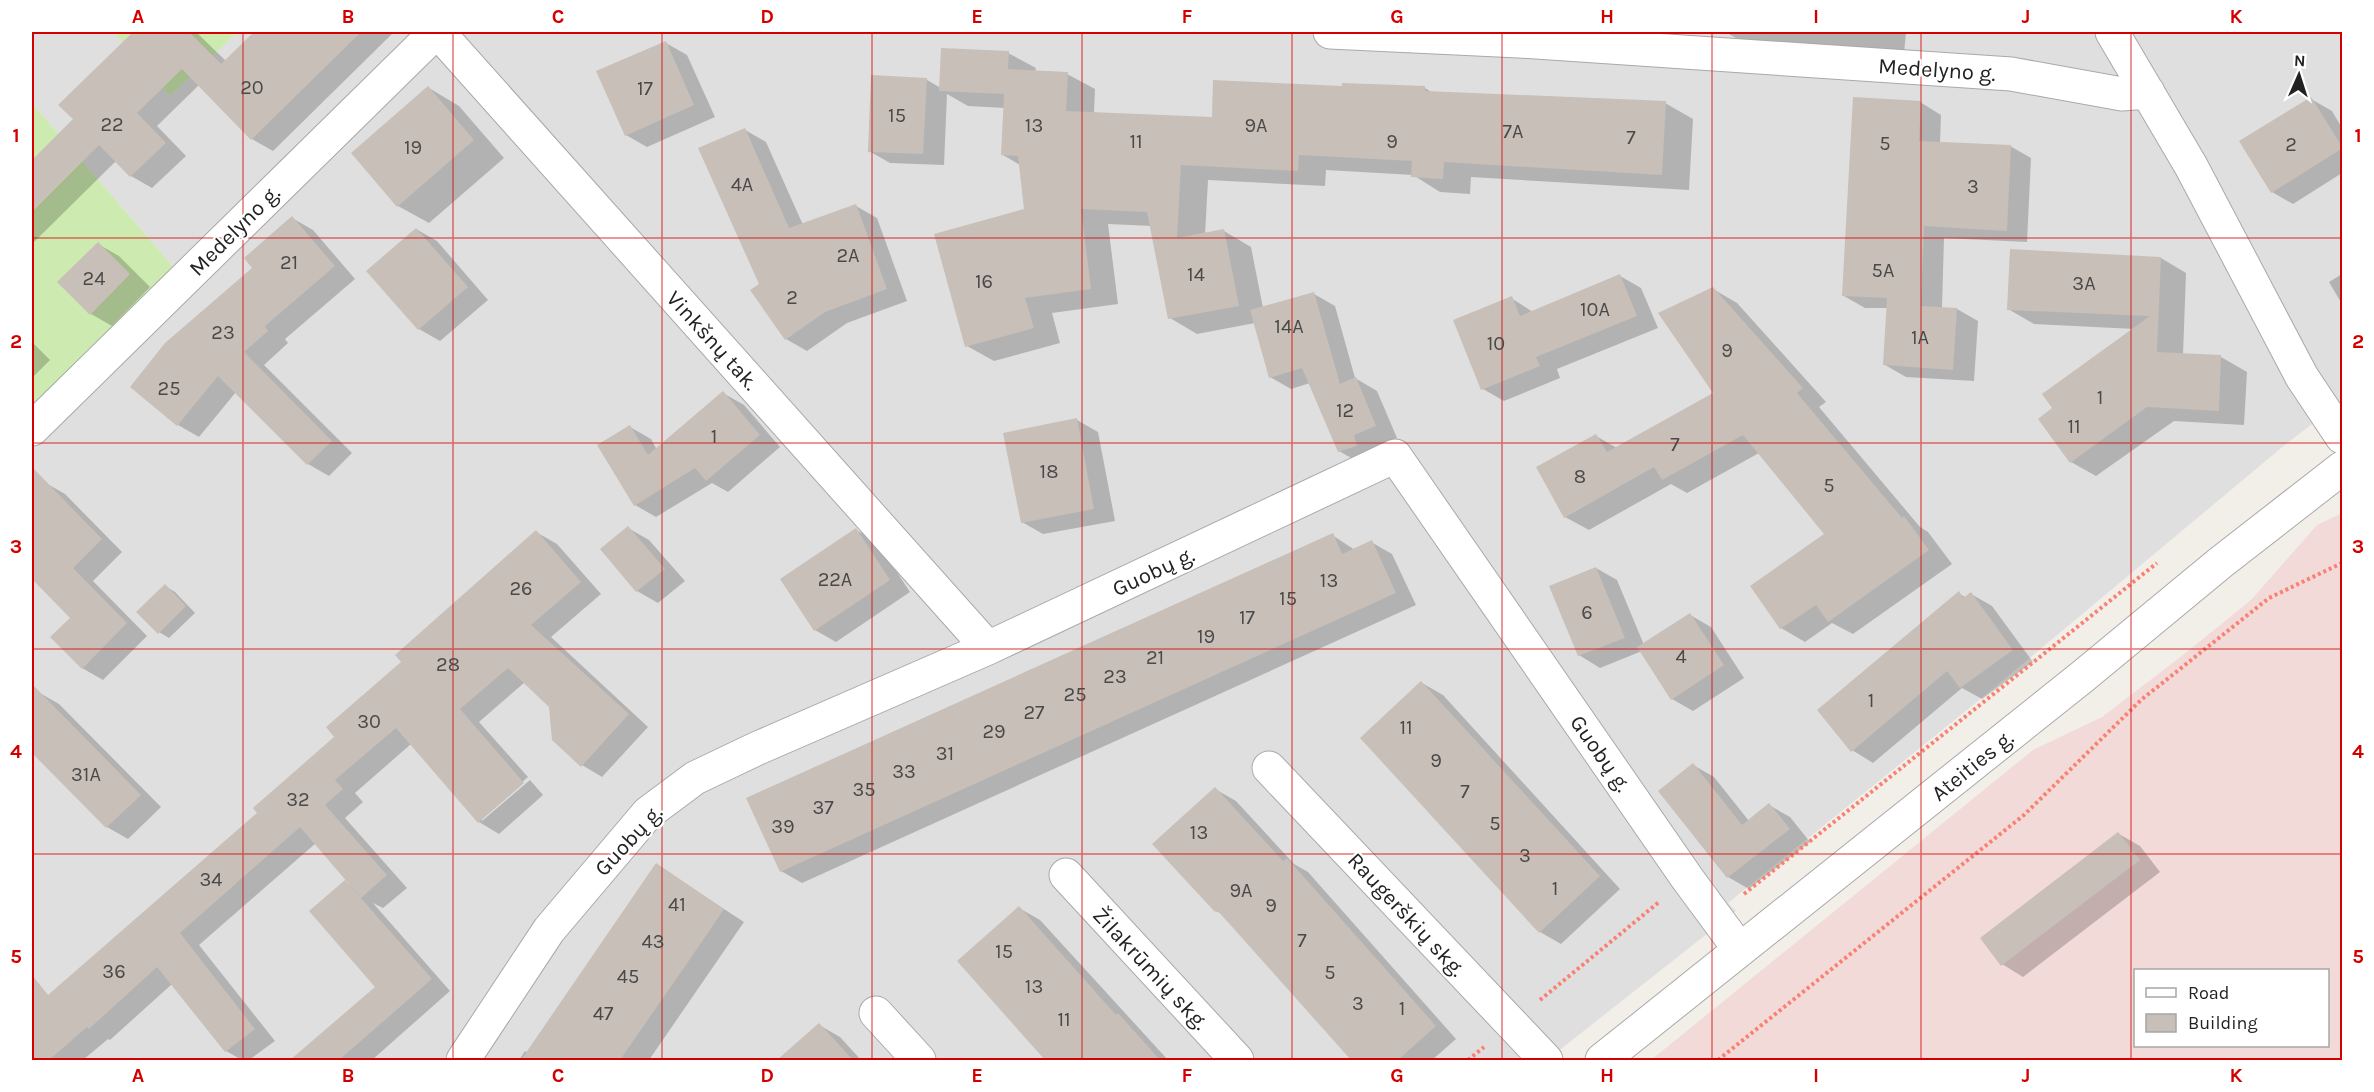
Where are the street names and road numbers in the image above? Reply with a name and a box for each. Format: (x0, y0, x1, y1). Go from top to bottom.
street label: Medelyno g. (1877, 53, 1997, 87)
street label: Medelyno g. (184, 180, 286, 281)
street label: Vinkšnų tak. (661, 286, 764, 396)
street label: Guobų g. (1108, 542, 1199, 602)
street label: Guobų g. (1564, 710, 1636, 797)
street label: Ateities g. (1926, 725, 2019, 807)
street label: Guobų g. (589, 800, 668, 882)
street label: Raugerškių skg. (1342, 847, 1470, 982)
street label: Žilakrūmių skg. (1087, 902, 1214, 1035)

